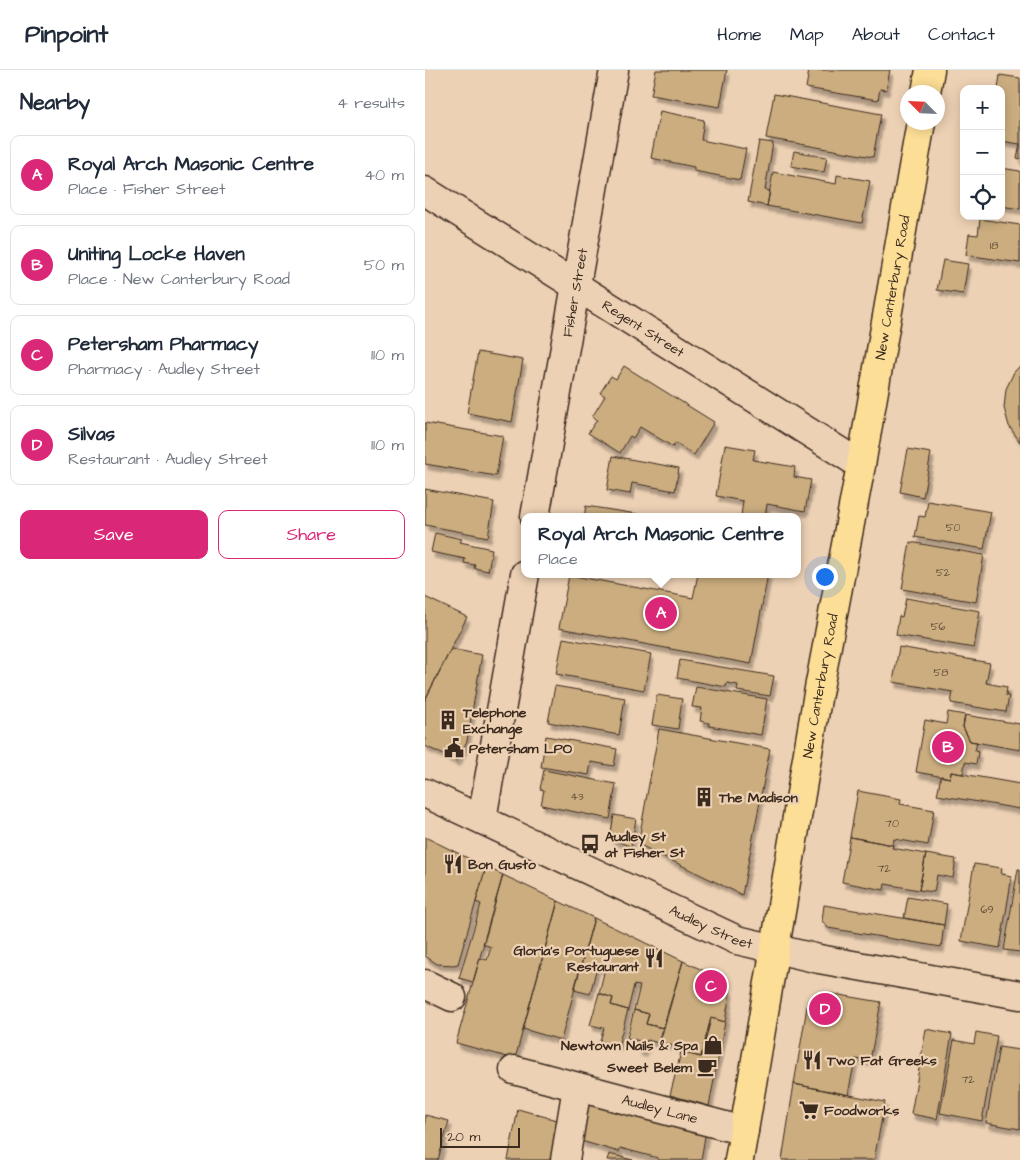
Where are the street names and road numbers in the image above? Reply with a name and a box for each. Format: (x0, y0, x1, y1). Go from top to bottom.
street label: New Canterbury Road (871, 214, 916, 361)
street label: Fisher Street (558, 246, 593, 339)
street label: Regent Street (598, 296, 688, 363)
street label: New Canterbury Road (798, 612, 844, 760)
street label: Audley Street (666, 900, 755, 954)
street label: Audley Lane (620, 1090, 700, 1129)

